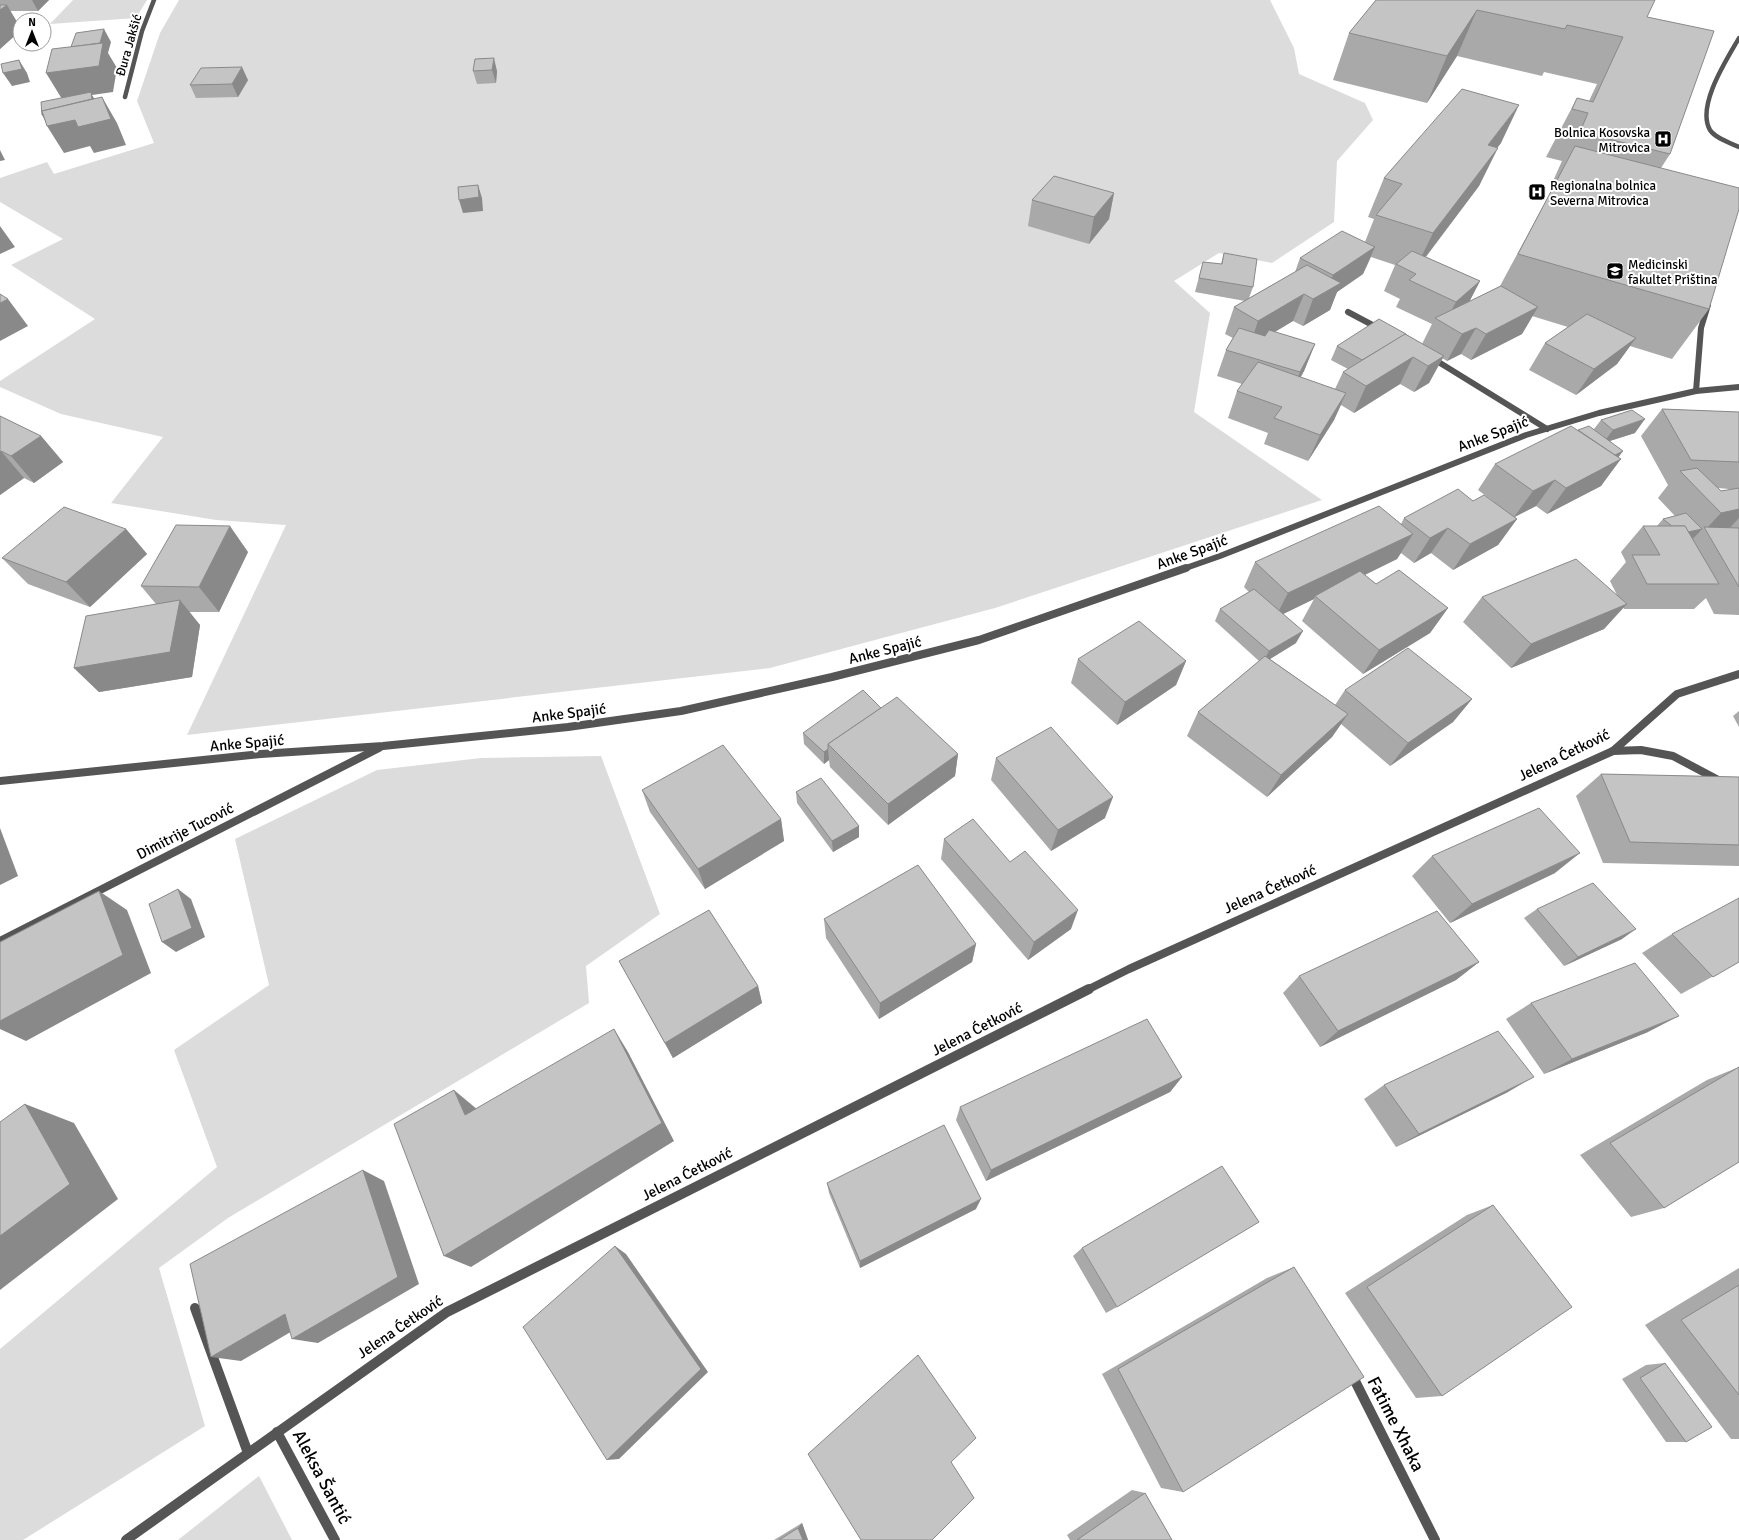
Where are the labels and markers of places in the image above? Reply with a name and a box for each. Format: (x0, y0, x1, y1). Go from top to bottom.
place label: Bolnica Kosovska Mitrovica (1554, 125, 1650, 156)
hospital icon: Bolnica Kosovska Mitrovica (1653, 129, 1673, 149)
place label: Regionalna bolnica Severna Mitrovica (1550, 178, 1656, 209)
hospital icon: Regionalna bolnica Severna Mitrovica (1527, 182, 1547, 202)
place label: Medicinski fakultet Priština (1628, 257, 1718, 288)
school or university icon: Medicinski fakultet Priština (1605, 261, 1625, 281)

